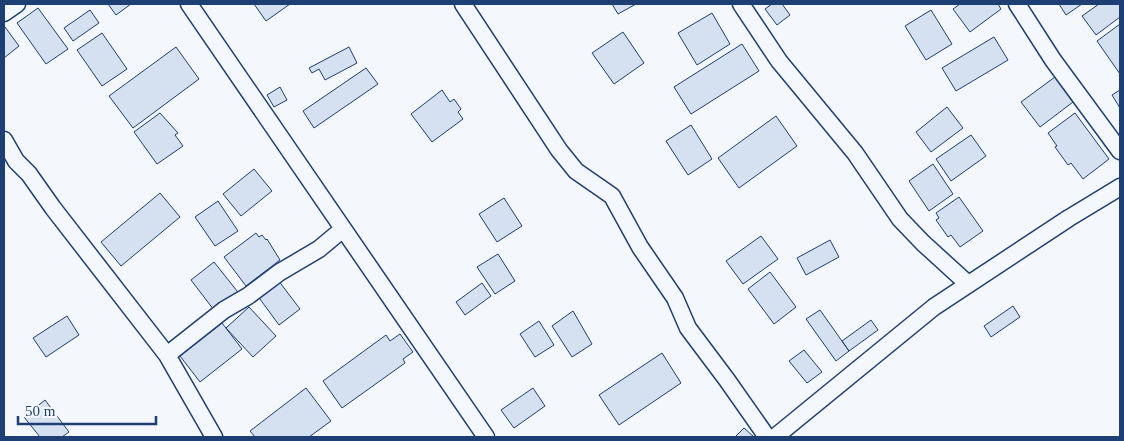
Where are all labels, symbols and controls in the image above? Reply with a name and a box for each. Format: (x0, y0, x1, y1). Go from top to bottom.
scale bar (18, 394, 155, 426)
text: 50 m (25, 403, 56, 419)

